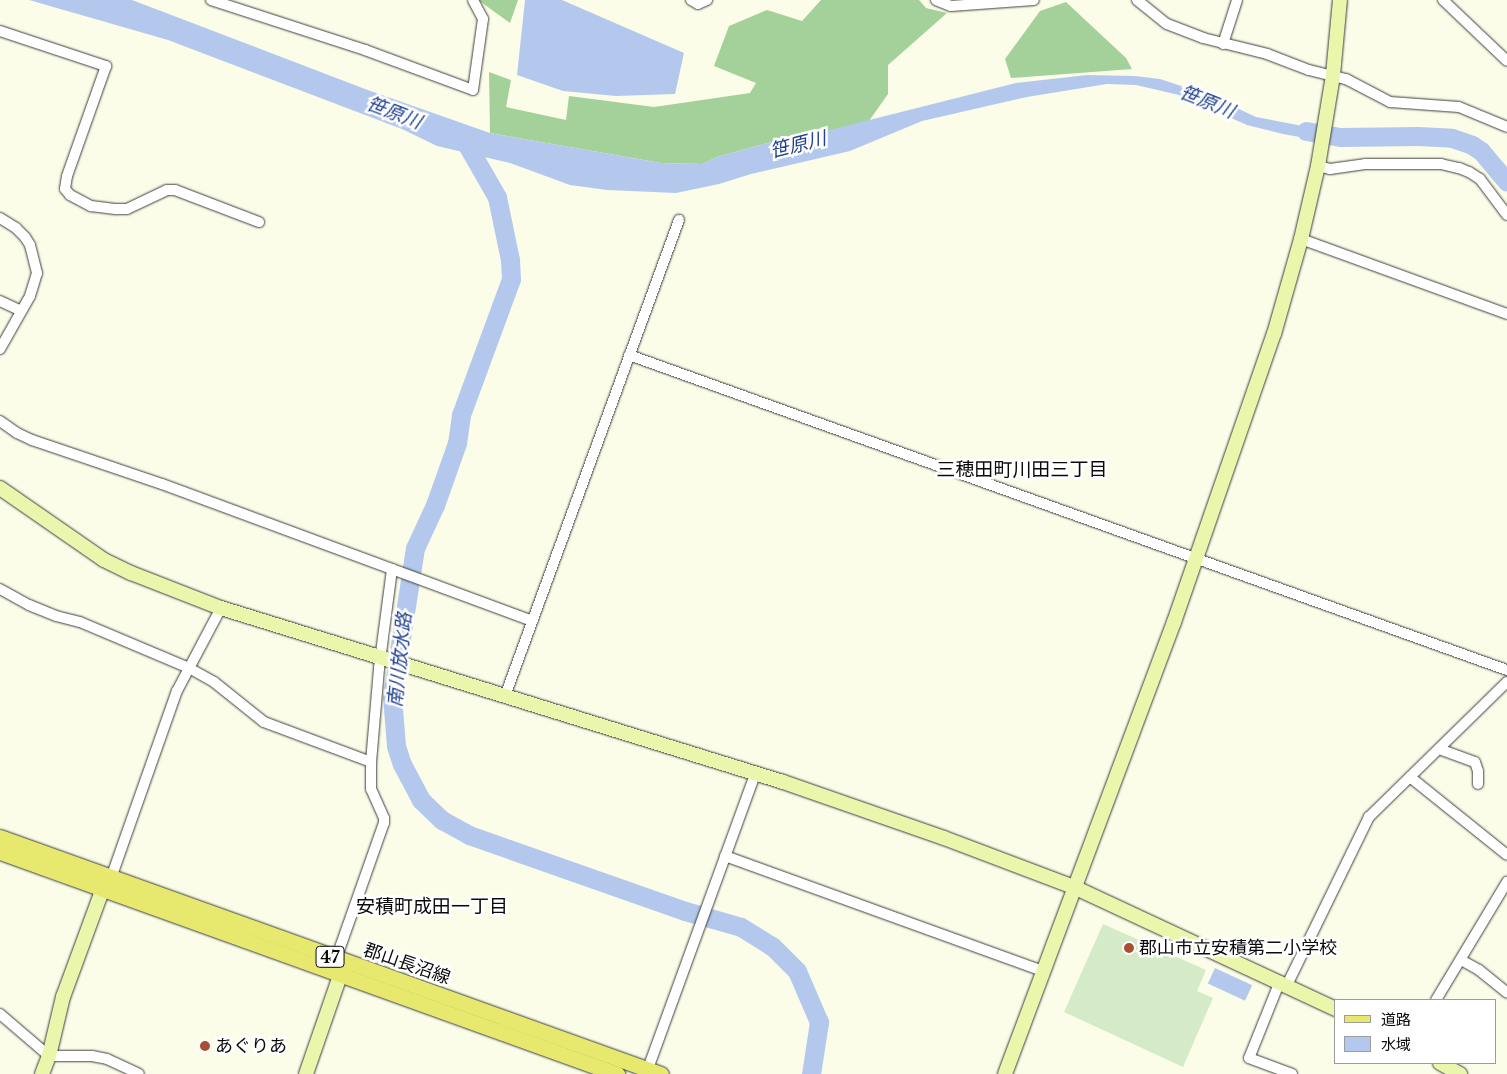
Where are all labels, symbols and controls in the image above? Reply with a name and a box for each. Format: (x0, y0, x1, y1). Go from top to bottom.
water label: 笹原川 (1176, 81, 1238, 123)
water label: 笹原川 (363, 92, 425, 134)
water label: 笹原川 (768, 127, 828, 163)
district label: 三穂田町川田三丁目 (937, 459, 1107, 481)
water label: 南川放水路 (384, 612, 416, 708)
district label: 安積町成田一丁目 (356, 896, 508, 918)
place label: 郡山市立安積第二小学校 (1139, 937, 1337, 959)
street label: 郡山長沼線 (361, 939, 453, 989)
marker: 郡山市立安積第二小学校 (1123, 942, 1135, 954)
road number: 47 (315, 944, 345, 970)
legend (1334, 999, 1497, 1064)
text: 道路 (1381, 1010, 1411, 1029)
place label: あぐりあ (215, 1035, 287, 1057)
text: 水域 (1381, 1035, 1411, 1054)
marker: あぐりあ (199, 1040, 211, 1052)

